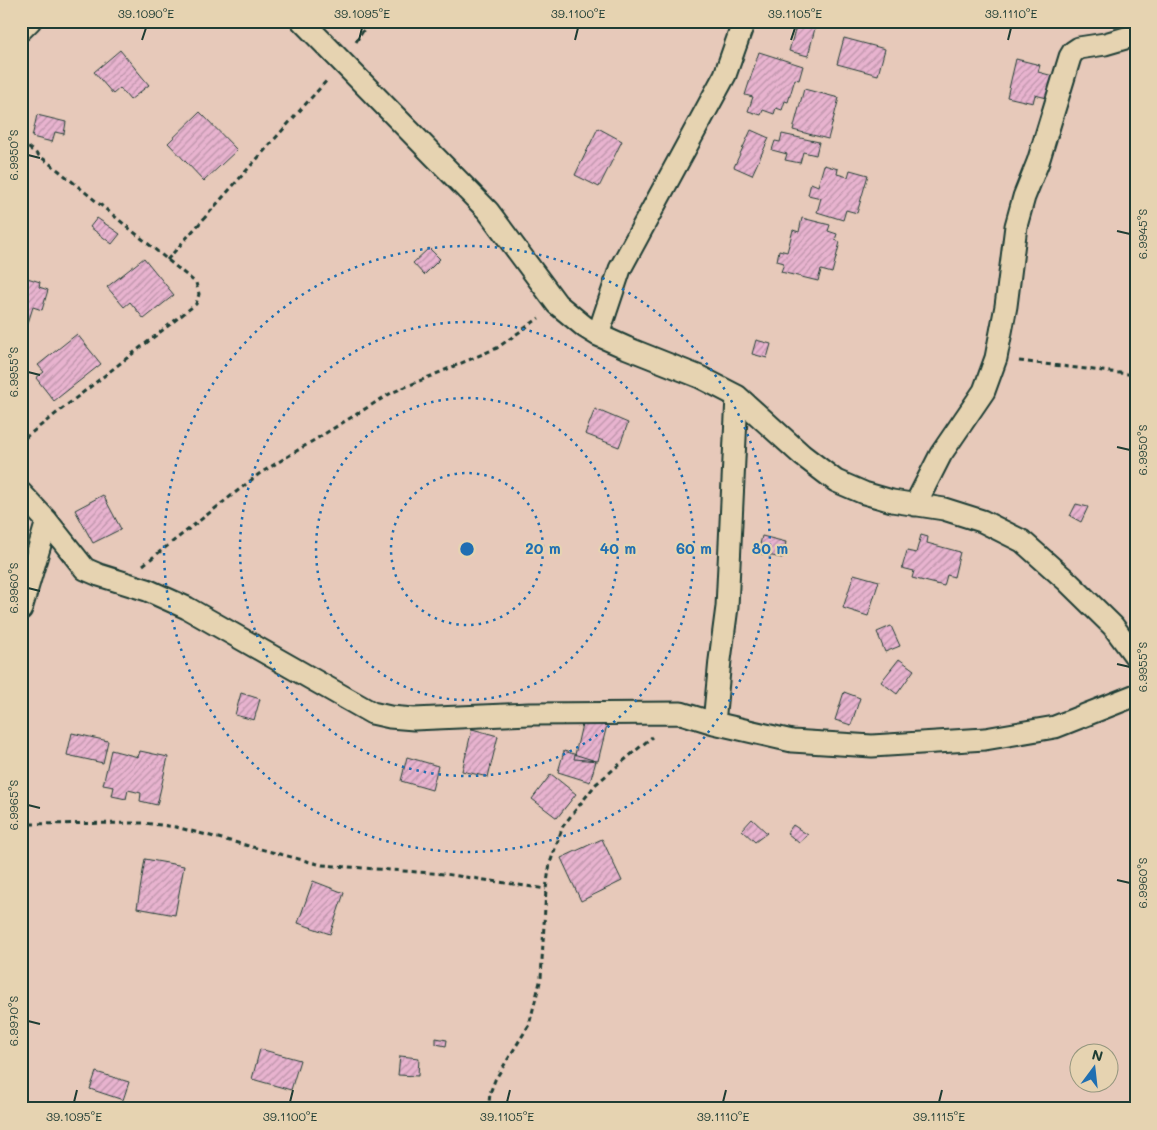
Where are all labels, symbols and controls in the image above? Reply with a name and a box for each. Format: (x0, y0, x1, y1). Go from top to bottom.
text: 39.1090°E (118, 5, 174, 21)
text: 39.1095°E (334, 5, 390, 21)
text: 39.1100°E (551, 5, 605, 21)
text: 39.1105°E (768, 5, 822, 21)
text: 39.1110°E (985, 5, 1037, 21)
text: 6.9950°S (5, 129, 21, 180)
text: 6.9945°S (1134, 209, 1150, 259)
text: 6.9955°S (5, 347, 21, 397)
text: 6.9950°S (1134, 424, 1150, 475)
text: 20 m (525, 538, 561, 558)
text: 40 m (600, 538, 636, 558)
text: 60 m (676, 538, 712, 558)
text: 80 m (752, 538, 788, 558)
centre of rings (458, 540, 476, 558)
text: 6.9960°S (5, 562, 21, 614)
text: 6.9955°S (1134, 642, 1150, 692)
text: 6.9965°S (5, 779, 21, 830)
text: 6.9960°S (1134, 857, 1150, 909)
text: 6.9970°S (5, 996, 21, 1046)
north arrow (1070, 1042, 1120, 1092)
text: N (1090, 1044, 1105, 1066)
text: 39.1095°E (46, 1108, 102, 1124)
text: 39.1100°E (263, 1108, 317, 1124)
text: 39.1105°E (480, 1108, 534, 1124)
text: 39.1110°E (697, 1108, 749, 1124)
text: 39.1115°E (913, 1108, 965, 1124)

